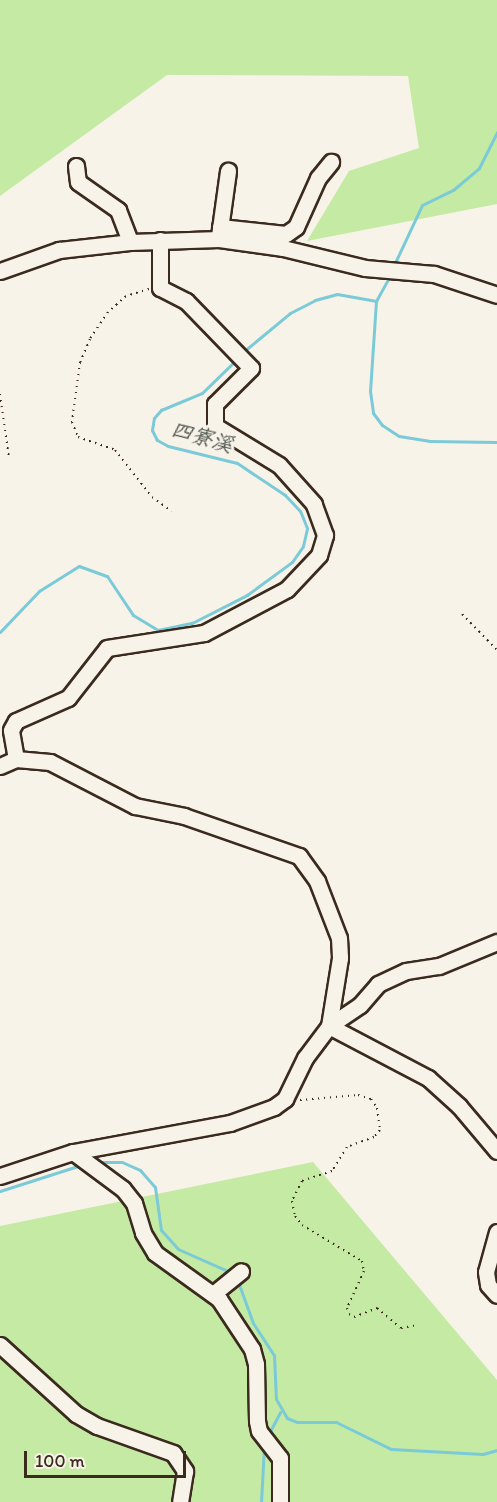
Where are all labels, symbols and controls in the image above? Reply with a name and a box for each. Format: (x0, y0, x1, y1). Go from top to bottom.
water label: 四寮溪 (168, 416, 236, 458)
scale bar (27, 1439, 189, 1477)
text: 100 m (35, 1450, 85, 1472)

